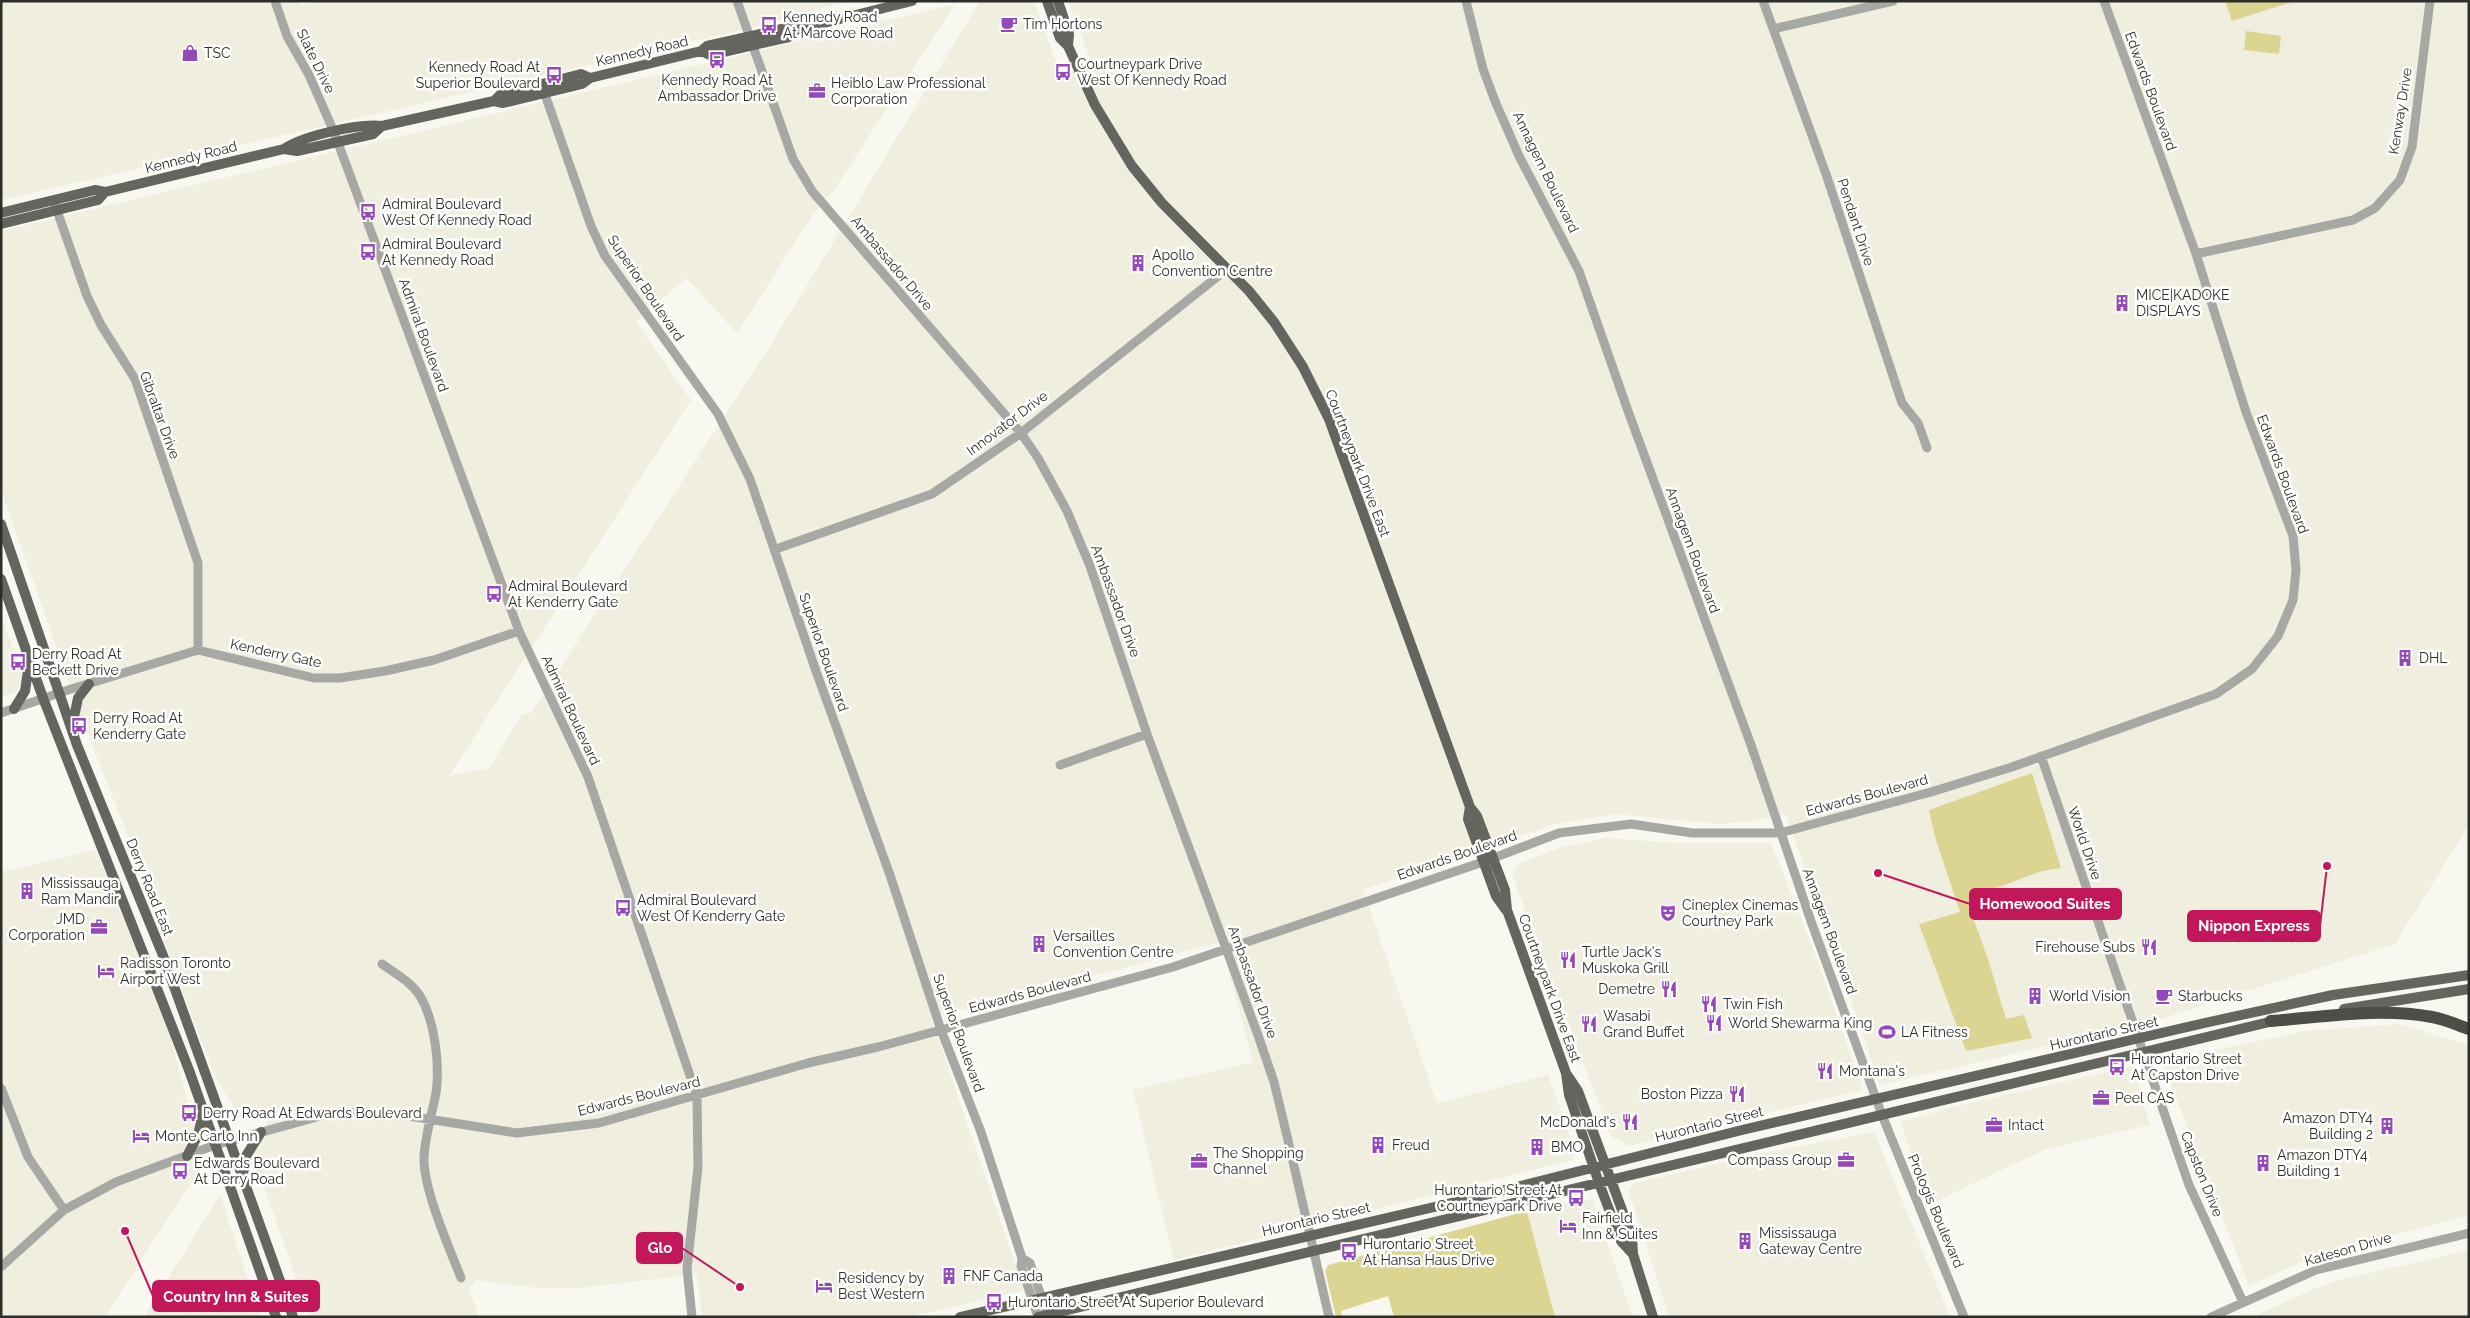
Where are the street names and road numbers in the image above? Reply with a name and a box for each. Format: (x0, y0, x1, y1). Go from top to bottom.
street label: Slate Drive (294, 26, 338, 96)
street label: Edwards Boulevard (2122, 29, 2180, 153)
street label: Kennedy Road (594, 33, 690, 69)
street label: Kenway Drive (2385, 66, 2415, 156)
street label: Annagem Boulevard (1510, 109, 1582, 235)
street label: Kennedy Road (143, 138, 239, 176)
street label: Pendant Drive (1834, 176, 1878, 268)
street label: Ambassador Drive (848, 213, 936, 313)
street label: Superior Boulevard (605, 232, 687, 344)
street label: Admiral Boulevard (396, 276, 452, 394)
street label: Gibraltar Drive (137, 369, 183, 461)
street label: Innovator Drive (963, 387, 1051, 459)
street label: Courtneypark Drive East (1323, 387, 1394, 539)
street label: Edwards Boulevard (2254, 412, 2312, 536)
street label: Annagem Boulevard (1663, 485, 1723, 615)
street label: Ambassador Drive (1088, 543, 1144, 659)
street label: Superior Boulevard (796, 591, 852, 713)
street label: Kenderry Gate (229, 636, 323, 670)
street label: Admiral Boulevard (538, 652, 604, 768)
street label: Edwards Boulevard (1804, 771, 1930, 819)
street label: World Drive (2065, 804, 2105, 882)
street label: Edwards Boulevard (1395, 827, 1519, 883)
street label: Derry Road East (123, 836, 177, 938)
street label: Annagem Boulevard (1800, 866, 1860, 996)
street label: Courtneypark Drive East (1516, 912, 1584, 1064)
street label: Ambassador Drive (1225, 924, 1281, 1040)
street label: Edwards Boulevard (967, 968, 1093, 1016)
street label: Superior Boulevard (930, 972, 988, 1094)
street label: Hurontario Street (2048, 1013, 2160, 1053)
street label: Edwards Boulevard (576, 1073, 702, 1119)
street label: Hurontario Street (1653, 1103, 1765, 1145)
street label: Capston Drive (2178, 1129, 2226, 1219)
street label: Prologis Boulevard (1905, 1152, 1967, 1270)
street label: Hurontario Street (1260, 1199, 1372, 1239)
street label: Kateson Drive (2303, 1229, 2393, 1269)

